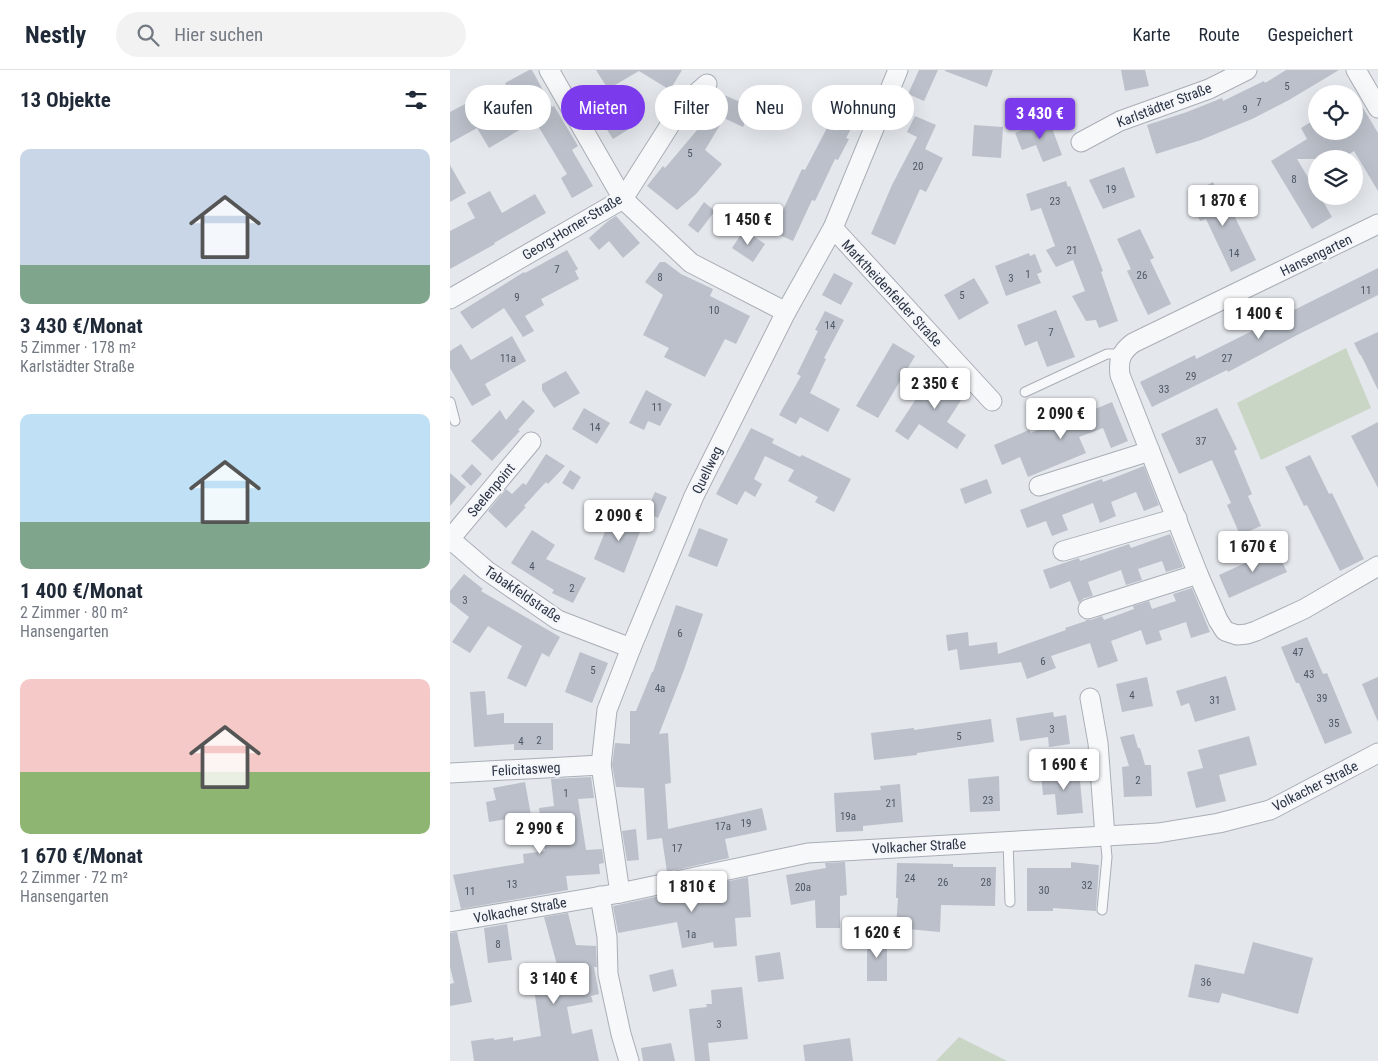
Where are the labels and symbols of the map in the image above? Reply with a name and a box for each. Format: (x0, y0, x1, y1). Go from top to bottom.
street label: Karlstädter Straße (1114, 79, 1214, 130)
house number: 5 (1284, 80, 1290, 93)
house number: 7 (1256, 96, 1262, 109)
pin: 3 430 € (994, 98, 1086, 140)
house number: 9 (1242, 103, 1248, 116)
house number: 5 (687, 147, 693, 160)
house number: 20 (913, 160, 923, 173)
house number: 8 (1291, 173, 1297, 186)
house number: 19 (1106, 183, 1116, 196)
pin: 1 870 € (1177, 184, 1269, 227)
street label: Georg-Horner-Straße (519, 191, 625, 263)
house number: 23 (1050, 195, 1060, 208)
pin: 1 450 € (702, 204, 794, 246)
street label: Hansengarten (1278, 231, 1354, 279)
street label: Marktheidenfelder Straße (838, 236, 946, 350)
house number: 21 (1067, 244, 1077, 257)
house number: 14 (1229, 247, 1240, 260)
house number: 7 (554, 263, 560, 276)
house number: 1 (1025, 268, 1031, 281)
house number: 26 (1137, 269, 1147, 282)
house number: 8 (657, 271, 663, 284)
house number: 3 (1008, 272, 1014, 285)
house number: 11 (1361, 284, 1371, 297)
house number: 5 (959, 289, 965, 302)
house number: 9 (514, 291, 520, 304)
pin: 1 400 € (1213, 298, 1305, 340)
house number: 10 (709, 304, 719, 317)
house number: 14 (825, 319, 836, 332)
house number: 7 (1048, 326, 1054, 339)
house number: 11a (500, 352, 516, 365)
house number: 27 (1222, 352, 1232, 365)
pin: 2 350 € (889, 368, 981, 410)
house number: 29 (1186, 370, 1196, 383)
house number: 33 (1159, 383, 1169, 396)
pin: 2 090 € (1015, 398, 1107, 440)
house number: 11 (652, 401, 662, 414)
house number: 14 (590, 421, 601, 434)
house number: 37 (1196, 435, 1206, 448)
street label: Quellweg (689, 444, 725, 496)
street label: Seelenpoint (464, 460, 518, 520)
pin: 2 090 € (573, 500, 665, 542)
pin: 1 670 € (1207, 530, 1299, 573)
house number: 4 (529, 560, 535, 573)
street label: Tabakfeldstraße (482, 562, 565, 626)
house number: 2 (569, 582, 575, 595)
house number: 3 (462, 594, 468, 607)
house number: 6 (677, 627, 683, 640)
house number: 47 (1293, 646, 1303, 659)
house number: 6 (1040, 655, 1046, 668)
house number: 5 (590, 664, 596, 677)
house number: 43 (1304, 668, 1314, 681)
house number: 4a (655, 682, 665, 695)
house number: 4 (1129, 689, 1135, 702)
house number: 39 (1317, 692, 1327, 705)
house number: 31 (1210, 694, 1220, 707)
house number: 35 (1329, 717, 1339, 730)
house number: 3 (1049, 723, 1055, 736)
house number: 5 (956, 730, 962, 743)
house number: 2 (536, 734, 542, 747)
house number: 4 (518, 735, 524, 748)
pin: 1 690 € (1018, 748, 1110, 791)
street label: Volkacher Straße (1269, 757, 1361, 814)
street label: Felicitasweg (491, 759, 561, 779)
house number: 2 (1135, 774, 1141, 787)
house number: 1 (563, 787, 569, 800)
house number: 23 (983, 794, 993, 807)
house number: 21 (886, 797, 896, 810)
house number: 19a (840, 810, 856, 823)
pin: 2 990 € (494, 812, 586, 855)
house number: 19 (741, 817, 751, 830)
house number: 17a (715, 820, 731, 833)
street label: Volkacher Straße (872, 836, 967, 856)
house number: 17 (672, 842, 682, 855)
pin: 1 810 € (646, 870, 738, 913)
house number: 24 (905, 872, 916, 885)
house number: 26 (938, 876, 948, 889)
house number: 28 (981, 876, 991, 889)
house number: 13 (507, 878, 517, 891)
house number: 32 (1082, 879, 1092, 892)
house number: 20a (795, 881, 811, 894)
house number: 30 (1039, 884, 1049, 897)
house number: 11 (465, 885, 475, 898)
street label: Volkacher Straße (472, 894, 568, 926)
pin: 1 620 € (831, 916, 923, 959)
house number: 1a (686, 928, 696, 941)
house number: 8 (495, 938, 501, 951)
pin: 3 140 € (508, 962, 600, 1005)
house number: 36 (1201, 976, 1211, 989)
house number: 3 (716, 1018, 722, 1031)

